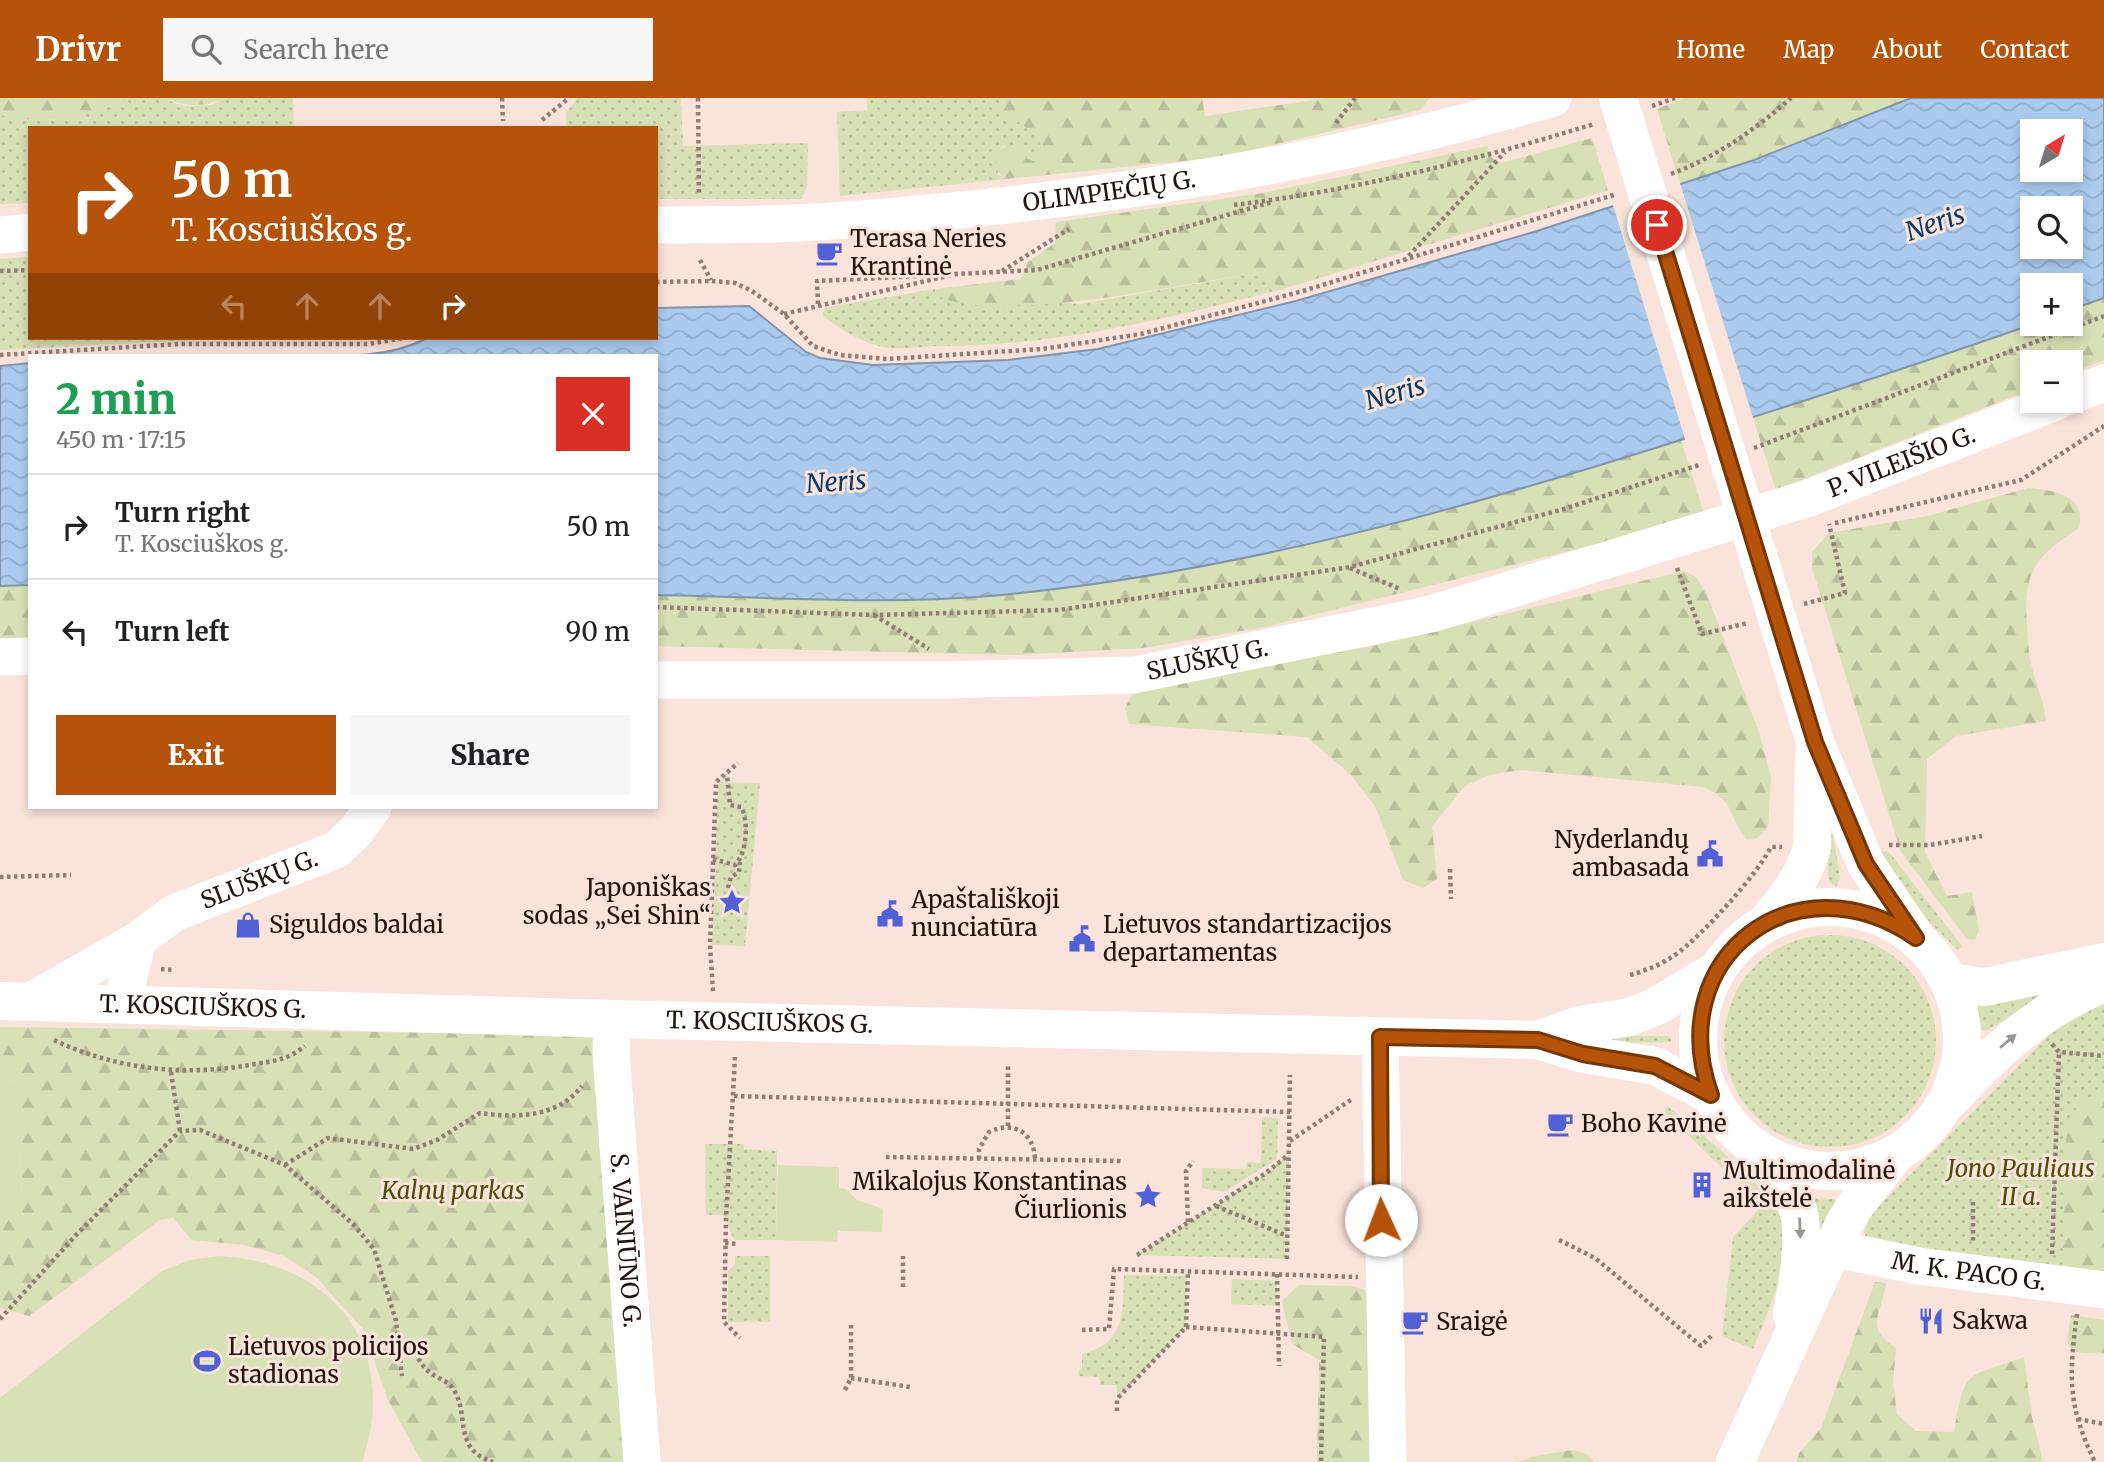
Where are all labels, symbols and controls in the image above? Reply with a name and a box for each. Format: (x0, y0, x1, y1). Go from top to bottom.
search box (163, 18, 653, 81)
text: Drivr (35, 29, 121, 70)
icon: search (187, 30, 225, 68)
text: Search here (243, 33, 389, 66)
text: Home (1676, 34, 1745, 65)
text: Map (1783, 34, 1834, 65)
text: About (1872, 34, 1942, 65)
text: Contact (1980, 34, 2069, 65)
north arrow (2020, 119, 2082, 182)
map controls (2020, 119, 2083, 413)
text: 50 m (171, 149, 292, 210)
icon: right (56, 154, 147, 245)
street label: OLIMPIEČIŲ G. (1021, 163, 1198, 218)
pin (1627, 195, 1687, 255)
button: search (2020, 196, 2083, 259)
water label: Neris (1901, 197, 1969, 248)
icon: arrive (1638, 206, 1676, 244)
text: T. Kosciuškos g. (171, 210, 413, 250)
place label: Terasa Neries Krantinė (850, 223, 1007, 282)
cafe icon: Terasa Neries Krantinė (814, 238, 844, 268)
button: + (2020, 273, 2083, 336)
icon: left (215, 287, 253, 325)
icon: ahead (288, 287, 326, 325)
icon: ahead (361, 287, 399, 325)
icon: right (434, 287, 472, 325)
button: − (2020, 350, 2083, 413)
water label: Neris (1361, 368, 1429, 417)
text: 2 min (56, 373, 176, 425)
button: close (556, 377, 630, 451)
street label: P. VILEIŠIO G. (1823, 419, 1980, 504)
text: 450 m · 17:15 (56, 425, 187, 454)
water label: Neris (805, 463, 867, 500)
text: Turn right (115, 496, 250, 529)
icon: right (56, 508, 94, 546)
text: 50 m (566, 510, 630, 543)
text: T. Kosciuškos g. (115, 529, 289, 558)
icon: left (56, 613, 94, 651)
text: Turn left (115, 615, 229, 648)
text: 90 m (566, 615, 630, 648)
street label: SLUŠKŲ G. (1144, 632, 1271, 687)
button: Exit (56, 715, 336, 795)
button: Share (350, 715, 630, 795)
place label: Nyderlandų ambasada (1554, 824, 1689, 883)
public building icon: Nyderlandų ambasada (1695, 839, 1725, 869)
street label: SLUŠKŲ G. (196, 843, 322, 916)
place label: Japoniškas sodas „Sei Shin“ (523, 872, 711, 931)
place label: Apaštališkoji nunciatūra (910, 884, 1060, 943)
place icon: Japoniškas sodas „Sei Shin“ (717, 887, 747, 917)
public building icon: Apaštališkoji nunciatūra (875, 899, 905, 929)
place label: Siguldos baldai (269, 909, 444, 940)
place label: Lietuvos standartizacijos departamentas (1103, 909, 1392, 968)
shop icon: Siguldos baldai (233, 910, 263, 940)
public building icon: Lietuvos standartizacijos departamentas (1067, 924, 1097, 954)
street label: T. KOSCIUŠKOS G. (99, 988, 307, 1025)
street label: T. KOSCIUŠKOS G. (666, 1004, 874, 1040)
one-way arrow (1999, 1033, 2017, 1049)
place label: Boho Kavinė (1581, 1108, 1727, 1139)
cafe icon: Boho Kavinė (1545, 1109, 1575, 1139)
street label: S. VAINIŪNO G. (604, 1152, 648, 1329)
park label: Jono Pauliaus II a. (1944, 1153, 2095, 1212)
place label: Multimodalinė aikštelė (1723, 1155, 1895, 1214)
place label: Mikalojus Konstantinas Čiurlionis (852, 1166, 1127, 1225)
building icon: Multimodalinė aikštelė (1687, 1170, 1717, 1200)
park label: Kalnų parkas (380, 1175, 525, 1206)
place icon: Mikalojus Konstantinas Čiurlionis (1133, 1181, 1163, 1211)
position arrow (1344, 1183, 1418, 1257)
one-way arrow (1794, 1217, 1805, 1239)
street label: M. K. PACO G. (1889, 1245, 2048, 1297)
place label: Sakwa (1952, 1305, 2028, 1336)
place label: Sraigė (1436, 1306, 1508, 1337)
restaurant icon: Sakwa (1916, 1306, 1946, 1336)
cafe icon: Sraigė (1400, 1307, 1430, 1337)
place label: Lietuvos policijos stadionas (228, 1331, 429, 1390)
sports icon: Lietuvos policijos stadionas (192, 1346, 222, 1376)

